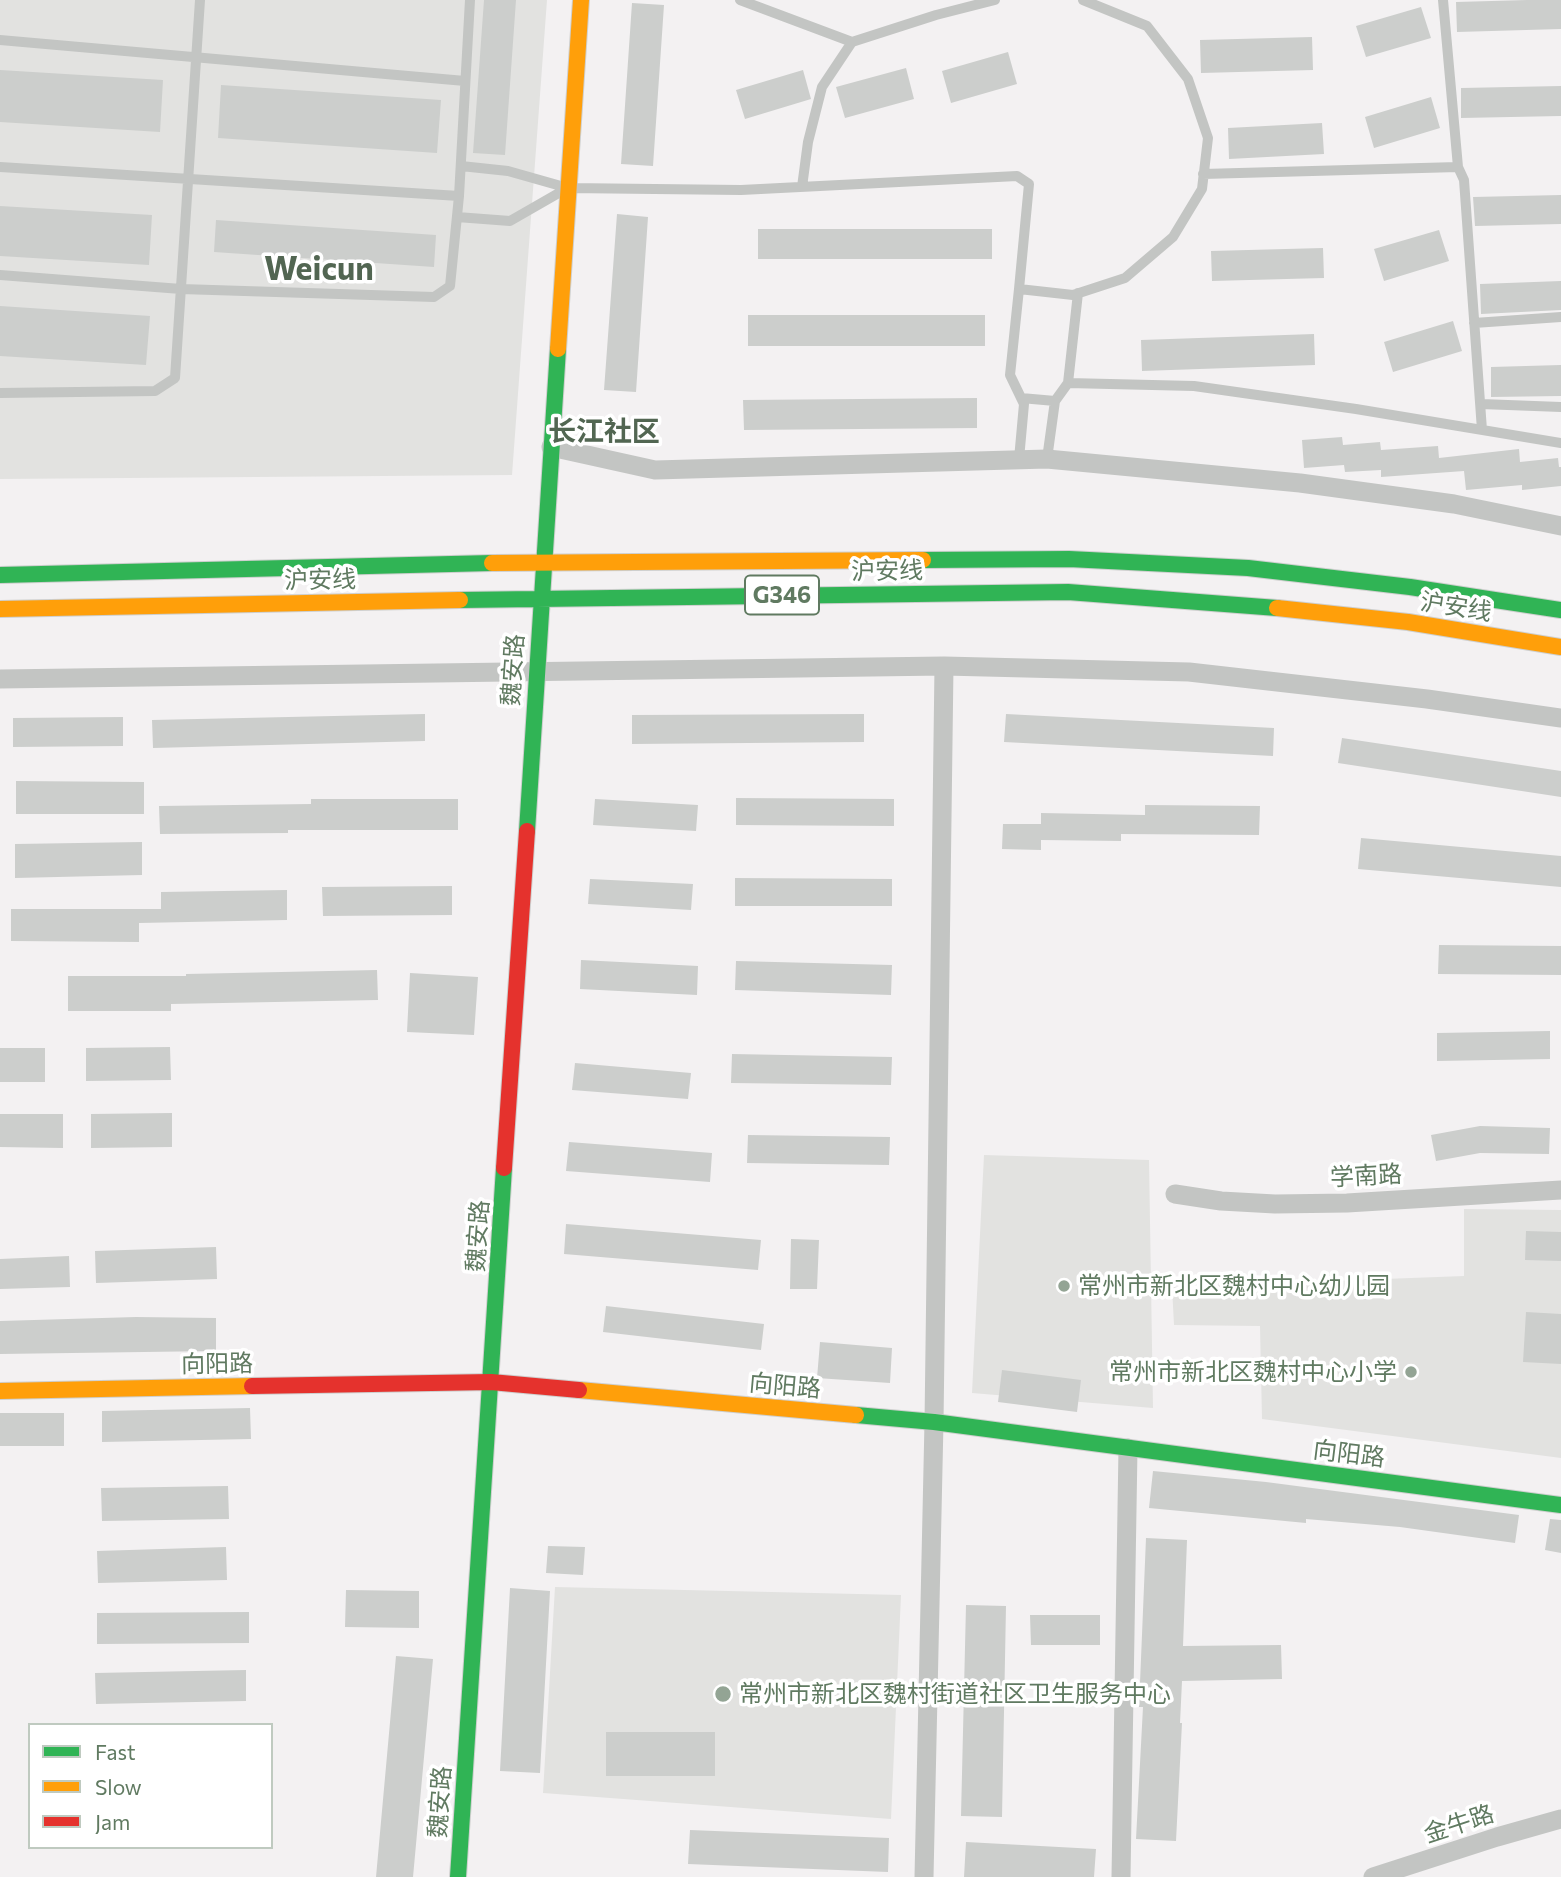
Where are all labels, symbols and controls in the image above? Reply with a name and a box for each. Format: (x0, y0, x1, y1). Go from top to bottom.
district label: Weicun (264, 250, 374, 288)
district label: 长江社区 (548, 415, 660, 449)
street label: 沪安线 (851, 556, 923, 586)
street label: 沪安线 (284, 565, 356, 595)
road number: G346 (745, 576, 819, 614)
street label: 沪安线 (1418, 587, 1494, 627)
street label: 魏安路 (496, 633, 530, 707)
street label: 学南路 (1329, 1160, 1403, 1192)
street label: 魏安路 (461, 1199, 495, 1273)
place label: 常州市新北区魏村中心幼儿园 (1078, 1272, 1390, 1300)
marker: 常州市新北区魏村中心幼儿园 (1056, 1278, 1072, 1294)
street label: 向阳路 (181, 1349, 253, 1379)
place label: 常州市新北区魏村中心小学 (1109, 1358, 1397, 1386)
marker: 常州市新北区魏村中心小学 (1403, 1364, 1419, 1380)
street label: 向阳路 (748, 1369, 822, 1403)
street label: 向阳路 (1312, 1435, 1386, 1473)
place label: 常州市新北区魏村街道社区卫生服务中心 (739, 1680, 1171, 1708)
marker: 常州市新北区魏村街道社区卫生服务中心 (713, 1684, 733, 1704)
legend (28, 1723, 273, 1849)
text: Fast (95, 1739, 136, 1764)
street label: 魏安路 (423, 1765, 457, 1839)
text: Slow (95, 1774, 142, 1799)
street label: 金牛路 (1420, 1799, 1498, 1849)
text: Jam (95, 1809, 130, 1834)

